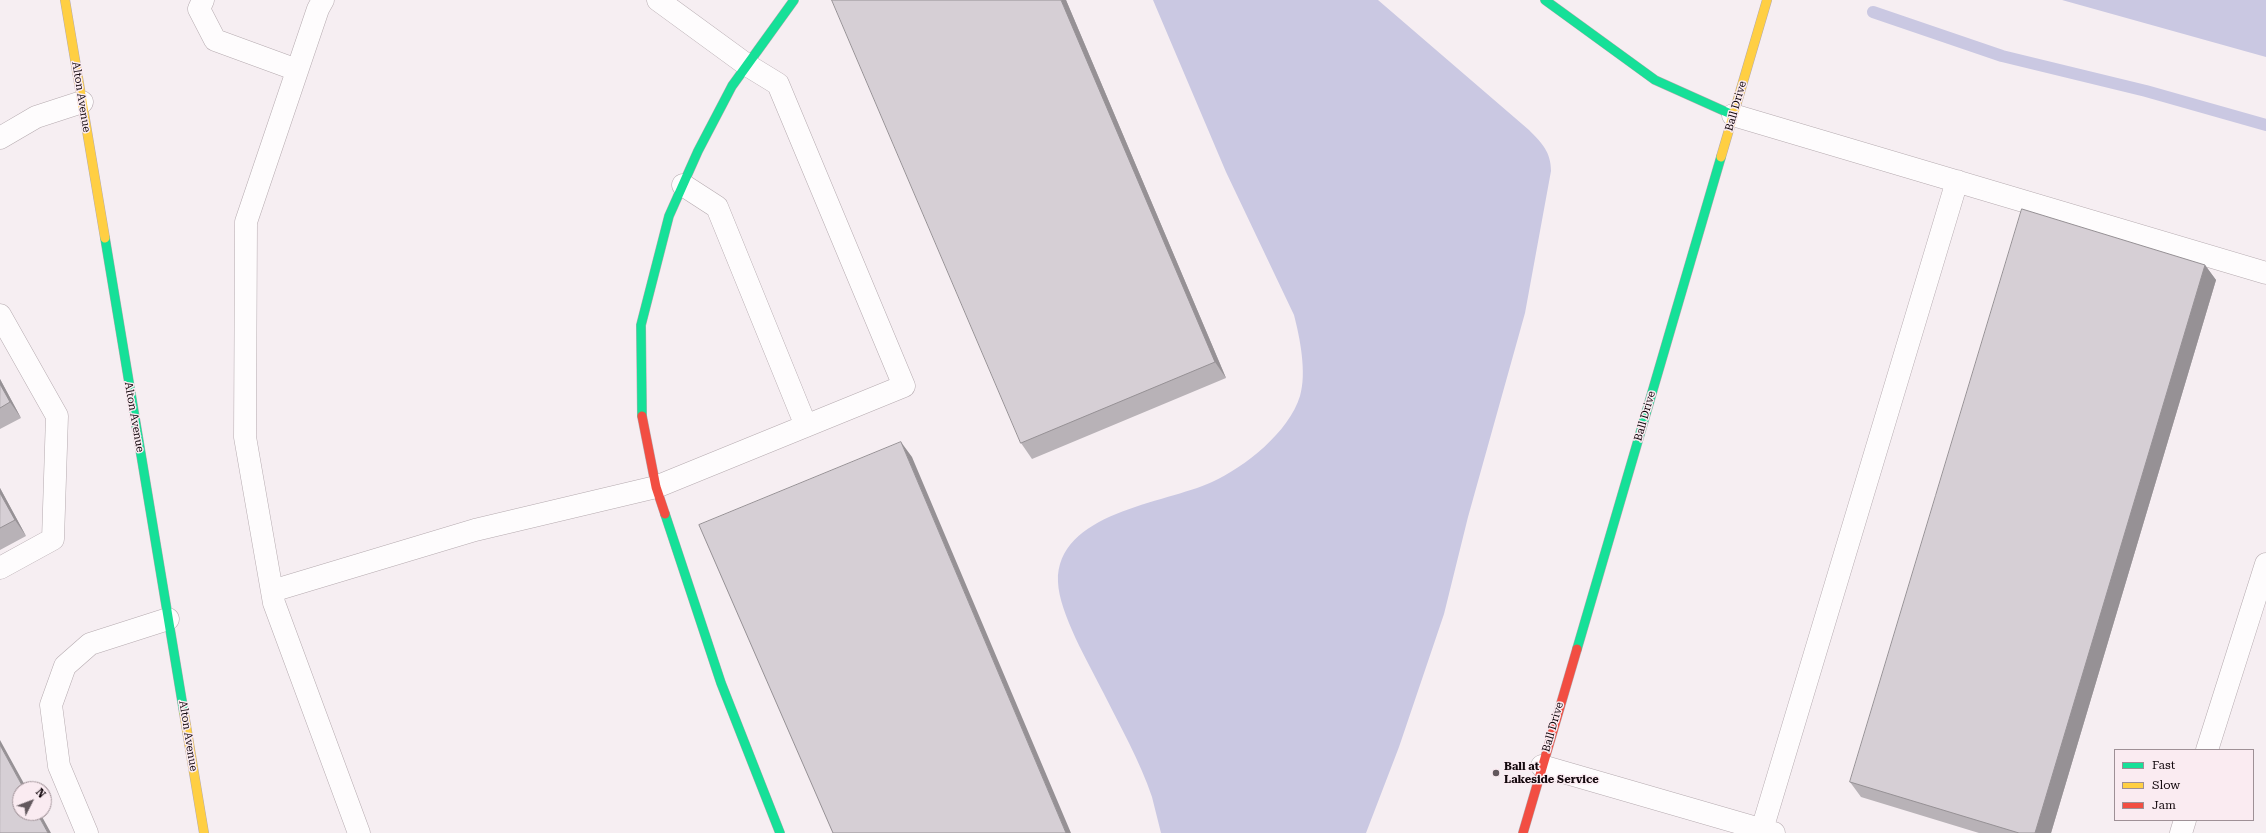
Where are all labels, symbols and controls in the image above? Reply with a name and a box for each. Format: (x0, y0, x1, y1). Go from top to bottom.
street label: Alton Avenue (69, 61, 93, 133)
street label: Ball Drive (1723, 79, 1749, 133)
street label: Alton Avenue (121, 381, 147, 453)
street label: Ball Drive (1632, 389, 1658, 443)
street label: Alton Avenue (176, 700, 200, 772)
street label: Ball Drive (1540, 700, 1566, 754)
legend (2114, 749, 2254, 821)
text: Fast (2152, 758, 2175, 772)
place label: Ball at Lakeside Service (1504, 760, 1599, 786)
marker: Ball at Lakeside Service (1491, 768, 1501, 778)
text: Slow (2152, 778, 2180, 792)
north arrow (12, 781, 52, 821)
text: N (33, 786, 48, 801)
text: Jam (2152, 798, 2176, 812)

